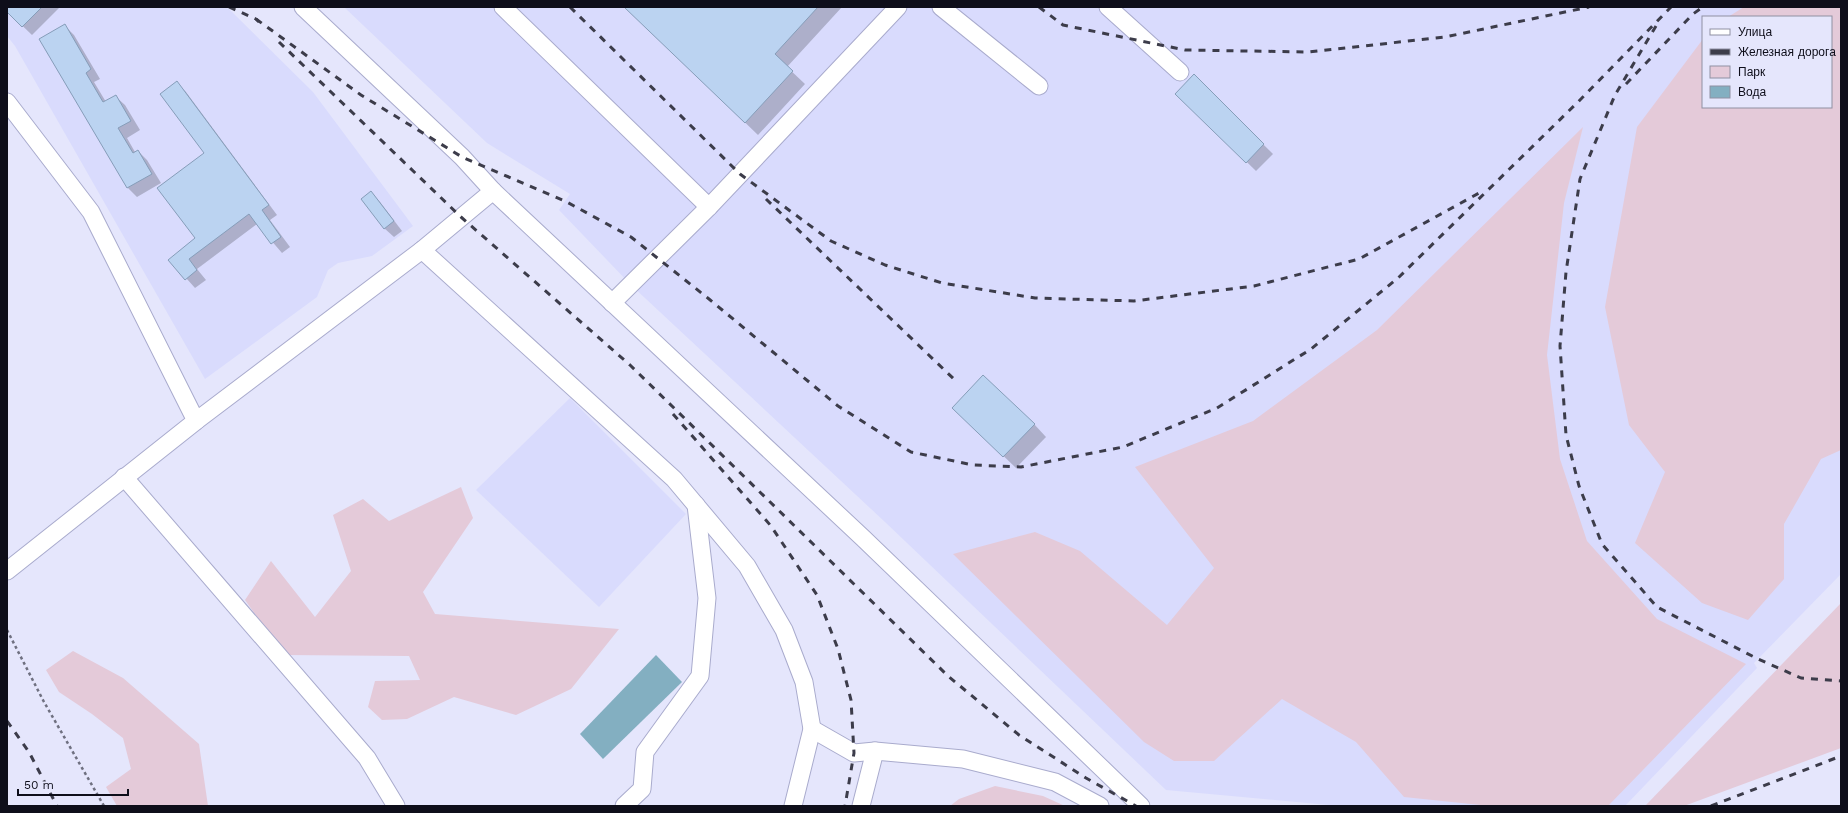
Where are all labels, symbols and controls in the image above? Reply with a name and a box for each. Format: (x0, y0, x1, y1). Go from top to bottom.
legend (1702, 16, 1832, 108)
text: Улица (1738, 25, 1772, 39)
text: Железная дорога (1738, 45, 1836, 59)
text: Парк (1738, 65, 1766, 79)
text: Вода (1738, 85, 1766, 99)
scale bar (18, 771, 128, 797)
text: 50 m (24, 778, 54, 792)

